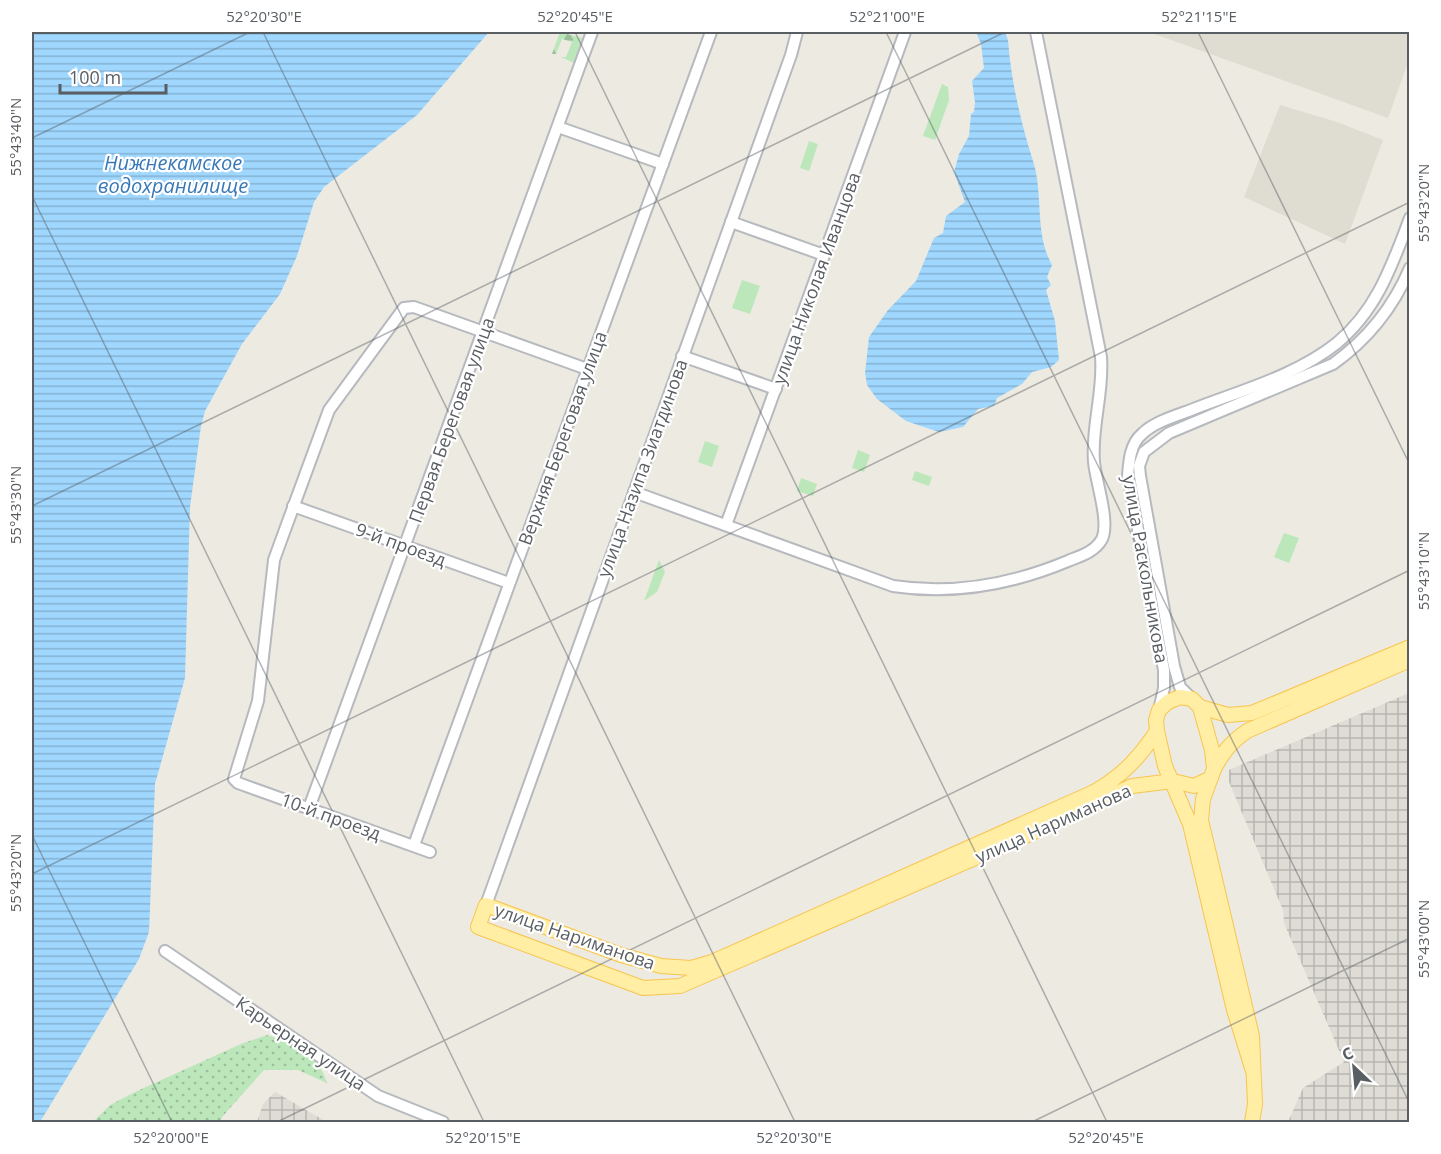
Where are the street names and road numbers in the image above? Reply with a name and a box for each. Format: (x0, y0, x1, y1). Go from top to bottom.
street label: улица Николая Иванцова (766, 168, 866, 388)
street label: Первая Береговая улица (403, 314, 499, 526)
street label: Верхняя Береговая улица (512, 328, 612, 548)
street label: улица Назипа Зиатдинова (591, 355, 693, 581)
street label: улица Раскольникова (1118, 473, 1174, 665)
street label: 9-й проезд (353, 517, 449, 571)
street label: улица Нариманова (971, 778, 1135, 868)
street label: 10-й проезд (278, 787, 384, 845)
street label: улица Нариманова (492, 897, 658, 975)
street label: Карьерная улица (231, 991, 371, 1095)

